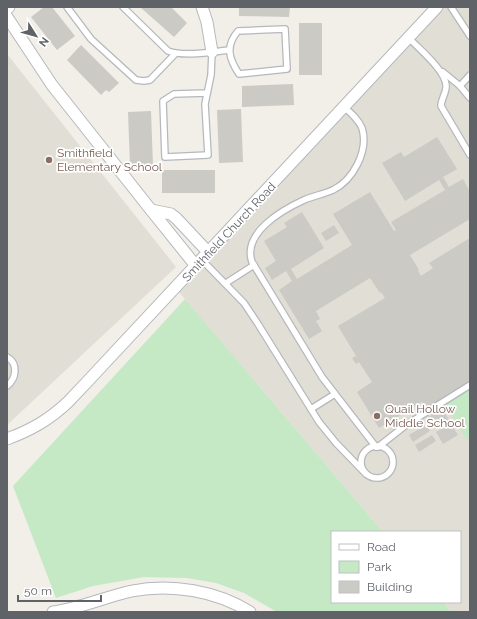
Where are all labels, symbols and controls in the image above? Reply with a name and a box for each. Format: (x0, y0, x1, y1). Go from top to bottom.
north arrow (16, 16, 56, 56)
text: N (36, 34, 51, 49)
place label: Smithfield Elementary School (57, 146, 163, 174)
marker: Smithfield Elementary School (44, 155, 54, 165)
street label: Smithfield Church Road (179, 179, 279, 285)
place label: Quail Hollow Middle School (385, 402, 466, 430)
marker: Quail Hollow Middle School (372, 411, 382, 421)
legend (331, 531, 461, 603)
text: Road (367, 540, 396, 554)
text: Park (367, 560, 392, 574)
scale bar (18, 577, 101, 603)
text: Building (367, 580, 413, 594)
text: 50 m (24, 584, 52, 598)

